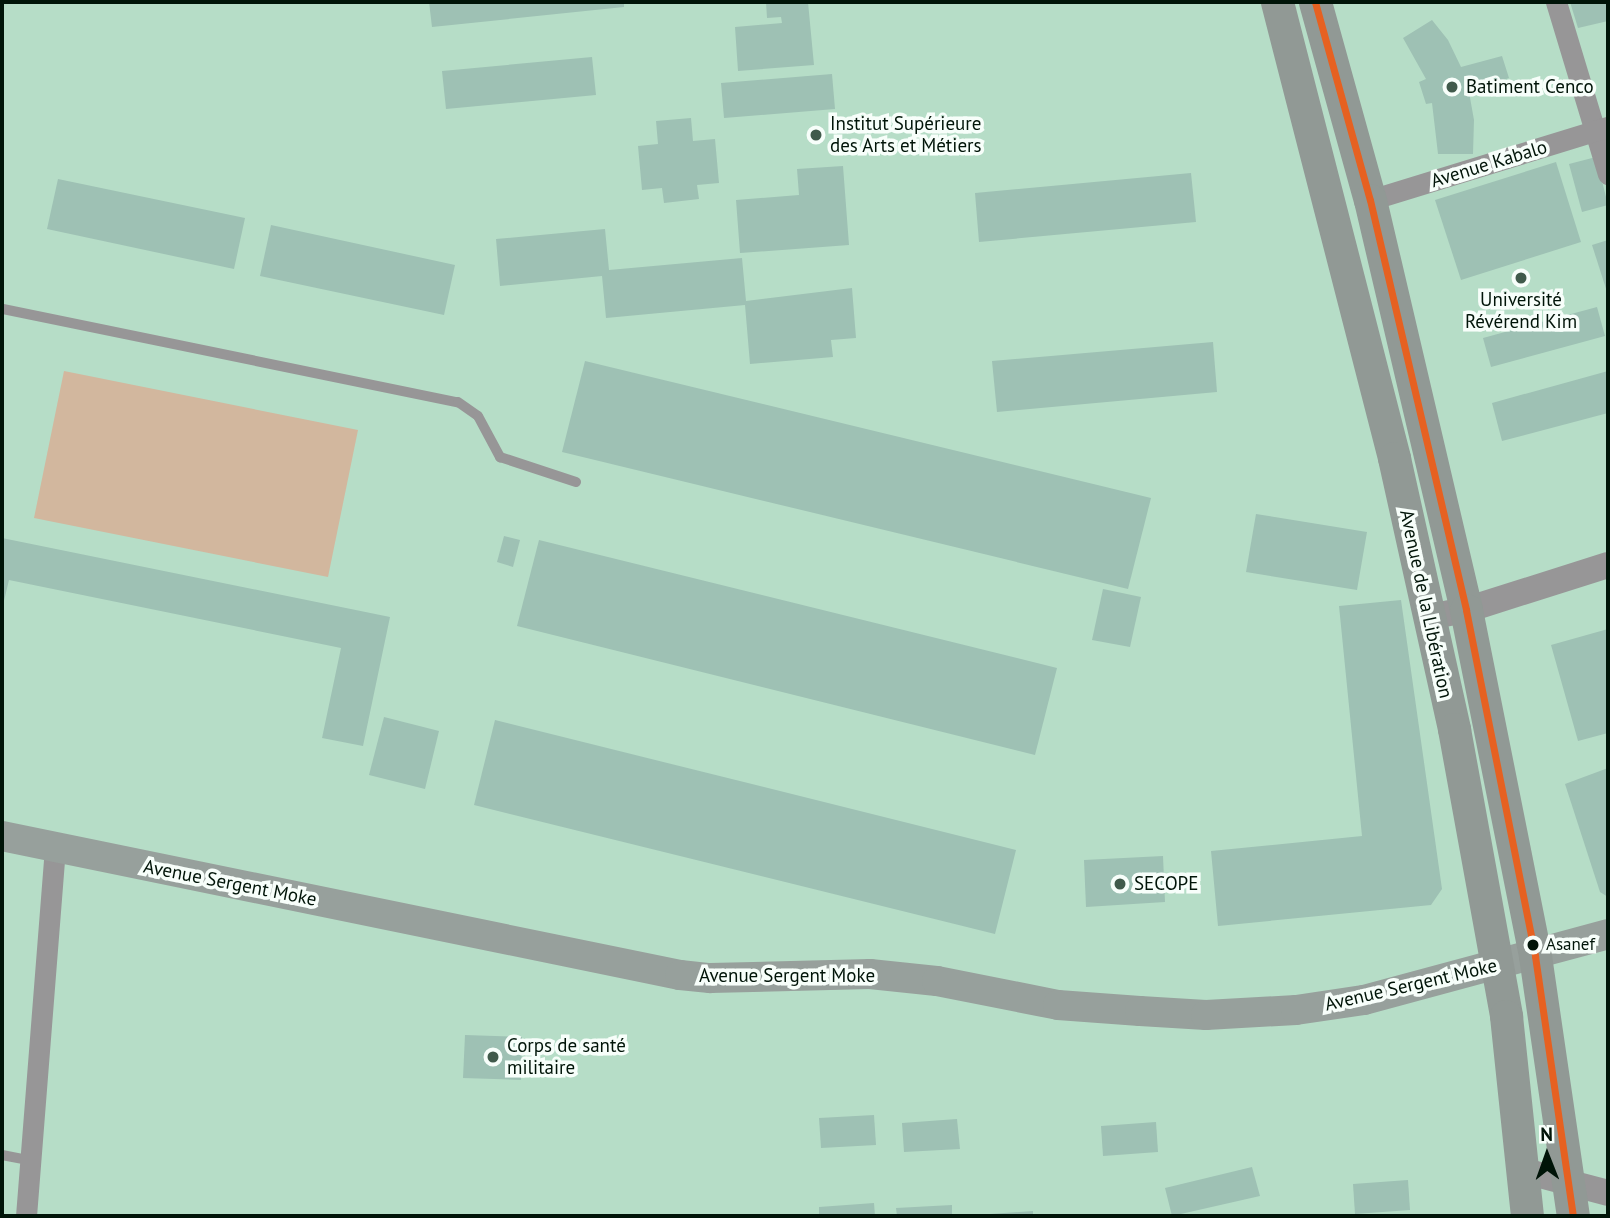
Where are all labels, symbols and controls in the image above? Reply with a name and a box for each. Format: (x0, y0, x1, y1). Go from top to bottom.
place label: Batiment Cenco (1466, 76, 1594, 98)
marker: Batiment Cenco (1444, 79, 1460, 95)
place label: Institut Supérieure des Arts et Métiers (830, 113, 982, 157)
marker: Institut Supérieure des Arts et Métiers (808, 127, 824, 143)
street label: Avenue Kabalo (1428, 136, 1550, 192)
marker: Université Révérend Kim (1513, 270, 1529, 286)
place label: Université Révérend Kim (1465, 289, 1577, 333)
street label: Avenue de la Libération (1395, 508, 1457, 700)
street label: Avenue Sergent Moke (141, 855, 319, 911)
place label: SECOPE (1134, 873, 1198, 895)
marker: SECOPE (1112, 876, 1128, 892)
place label: Asanef (1546, 935, 1595, 955)
marker: Asanef (1526, 938, 1540, 952)
street label: Avenue Sergent Moke (1323, 954, 1499, 1016)
street label: Avenue Sergent Moke (699, 965, 875, 987)
place label: Corps de santé militaire (507, 1035, 626, 1079)
marker: Corps de santé militaire (485, 1049, 501, 1065)
north arrow (1512, 1120, 1582, 1190)
text: N (1540, 1122, 1553, 1146)

